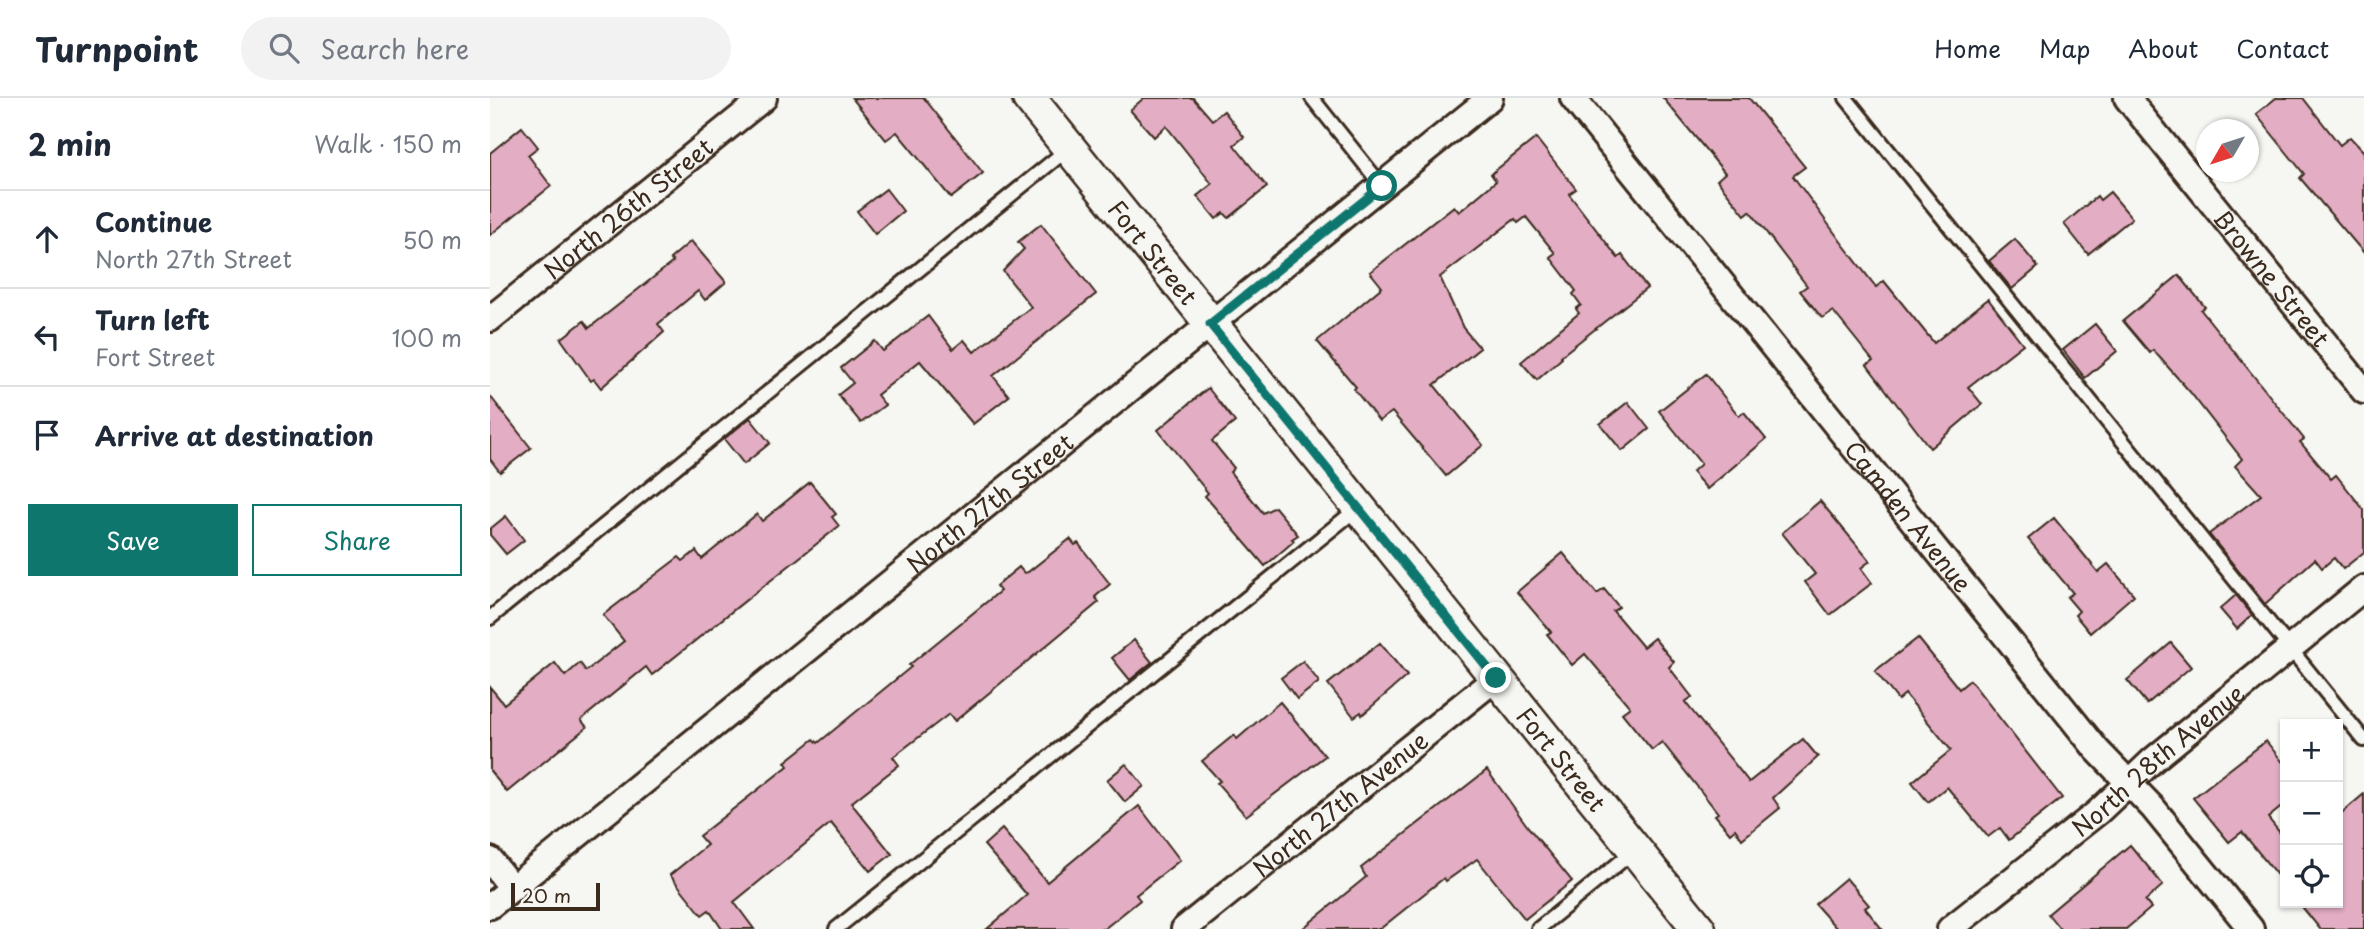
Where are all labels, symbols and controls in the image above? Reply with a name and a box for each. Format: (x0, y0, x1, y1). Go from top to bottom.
search box (241, 17, 731, 80)
text: Turnpoint (35, 23, 199, 73)
icon: search (265, 29, 303, 67)
text: Search here (321, 29, 469, 68)
text: Home (1934, 30, 2001, 66)
text: Map (2039, 30, 2090, 66)
text: About (2128, 30, 2198, 66)
text: Contact (2236, 30, 2329, 66)
north arrow (2196, 119, 2259, 182)
text: 2 min (28, 121, 112, 166)
text: Walk · 150 m (314, 126, 462, 161)
street label: North 26th Street (535, 128, 720, 287)
route start (1366, 170, 1397, 201)
street label: Fort Street (1100, 192, 1207, 312)
street label: Browne Street (2206, 201, 2339, 354)
text: Continue (95, 202, 212, 241)
icon: ahead (28, 220, 66, 258)
text: 50 m (402, 222, 462, 257)
text: North 27th Street (95, 241, 292, 276)
text: Turn left (95, 300, 210, 339)
icon: left (28, 318, 66, 356)
text: 100 m (392, 320, 462, 355)
text: Fort Street (95, 339, 215, 374)
icon: arrive (28, 416, 66, 454)
text: Arrive at destination (95, 416, 374, 455)
street label: North 27th Street (898, 424, 1081, 581)
street label: Camden Avenue (1837, 432, 1981, 599)
button: Save (28, 504, 238, 576)
button: Share (252, 504, 462, 576)
route end (1480, 662, 1511, 693)
street label: North 28th Avenue (2064, 675, 2252, 845)
street label: Fort Street (1509, 699, 1615, 819)
map controls (2280, 719, 2343, 908)
button: + (2280, 719, 2343, 782)
street label: North 27th Avenue (1245, 722, 1435, 885)
button: − (2280, 782, 2343, 845)
button: locate (2280, 845, 2343, 908)
scale bar (511, 880, 600, 912)
text: 20 m (522, 881, 571, 909)

